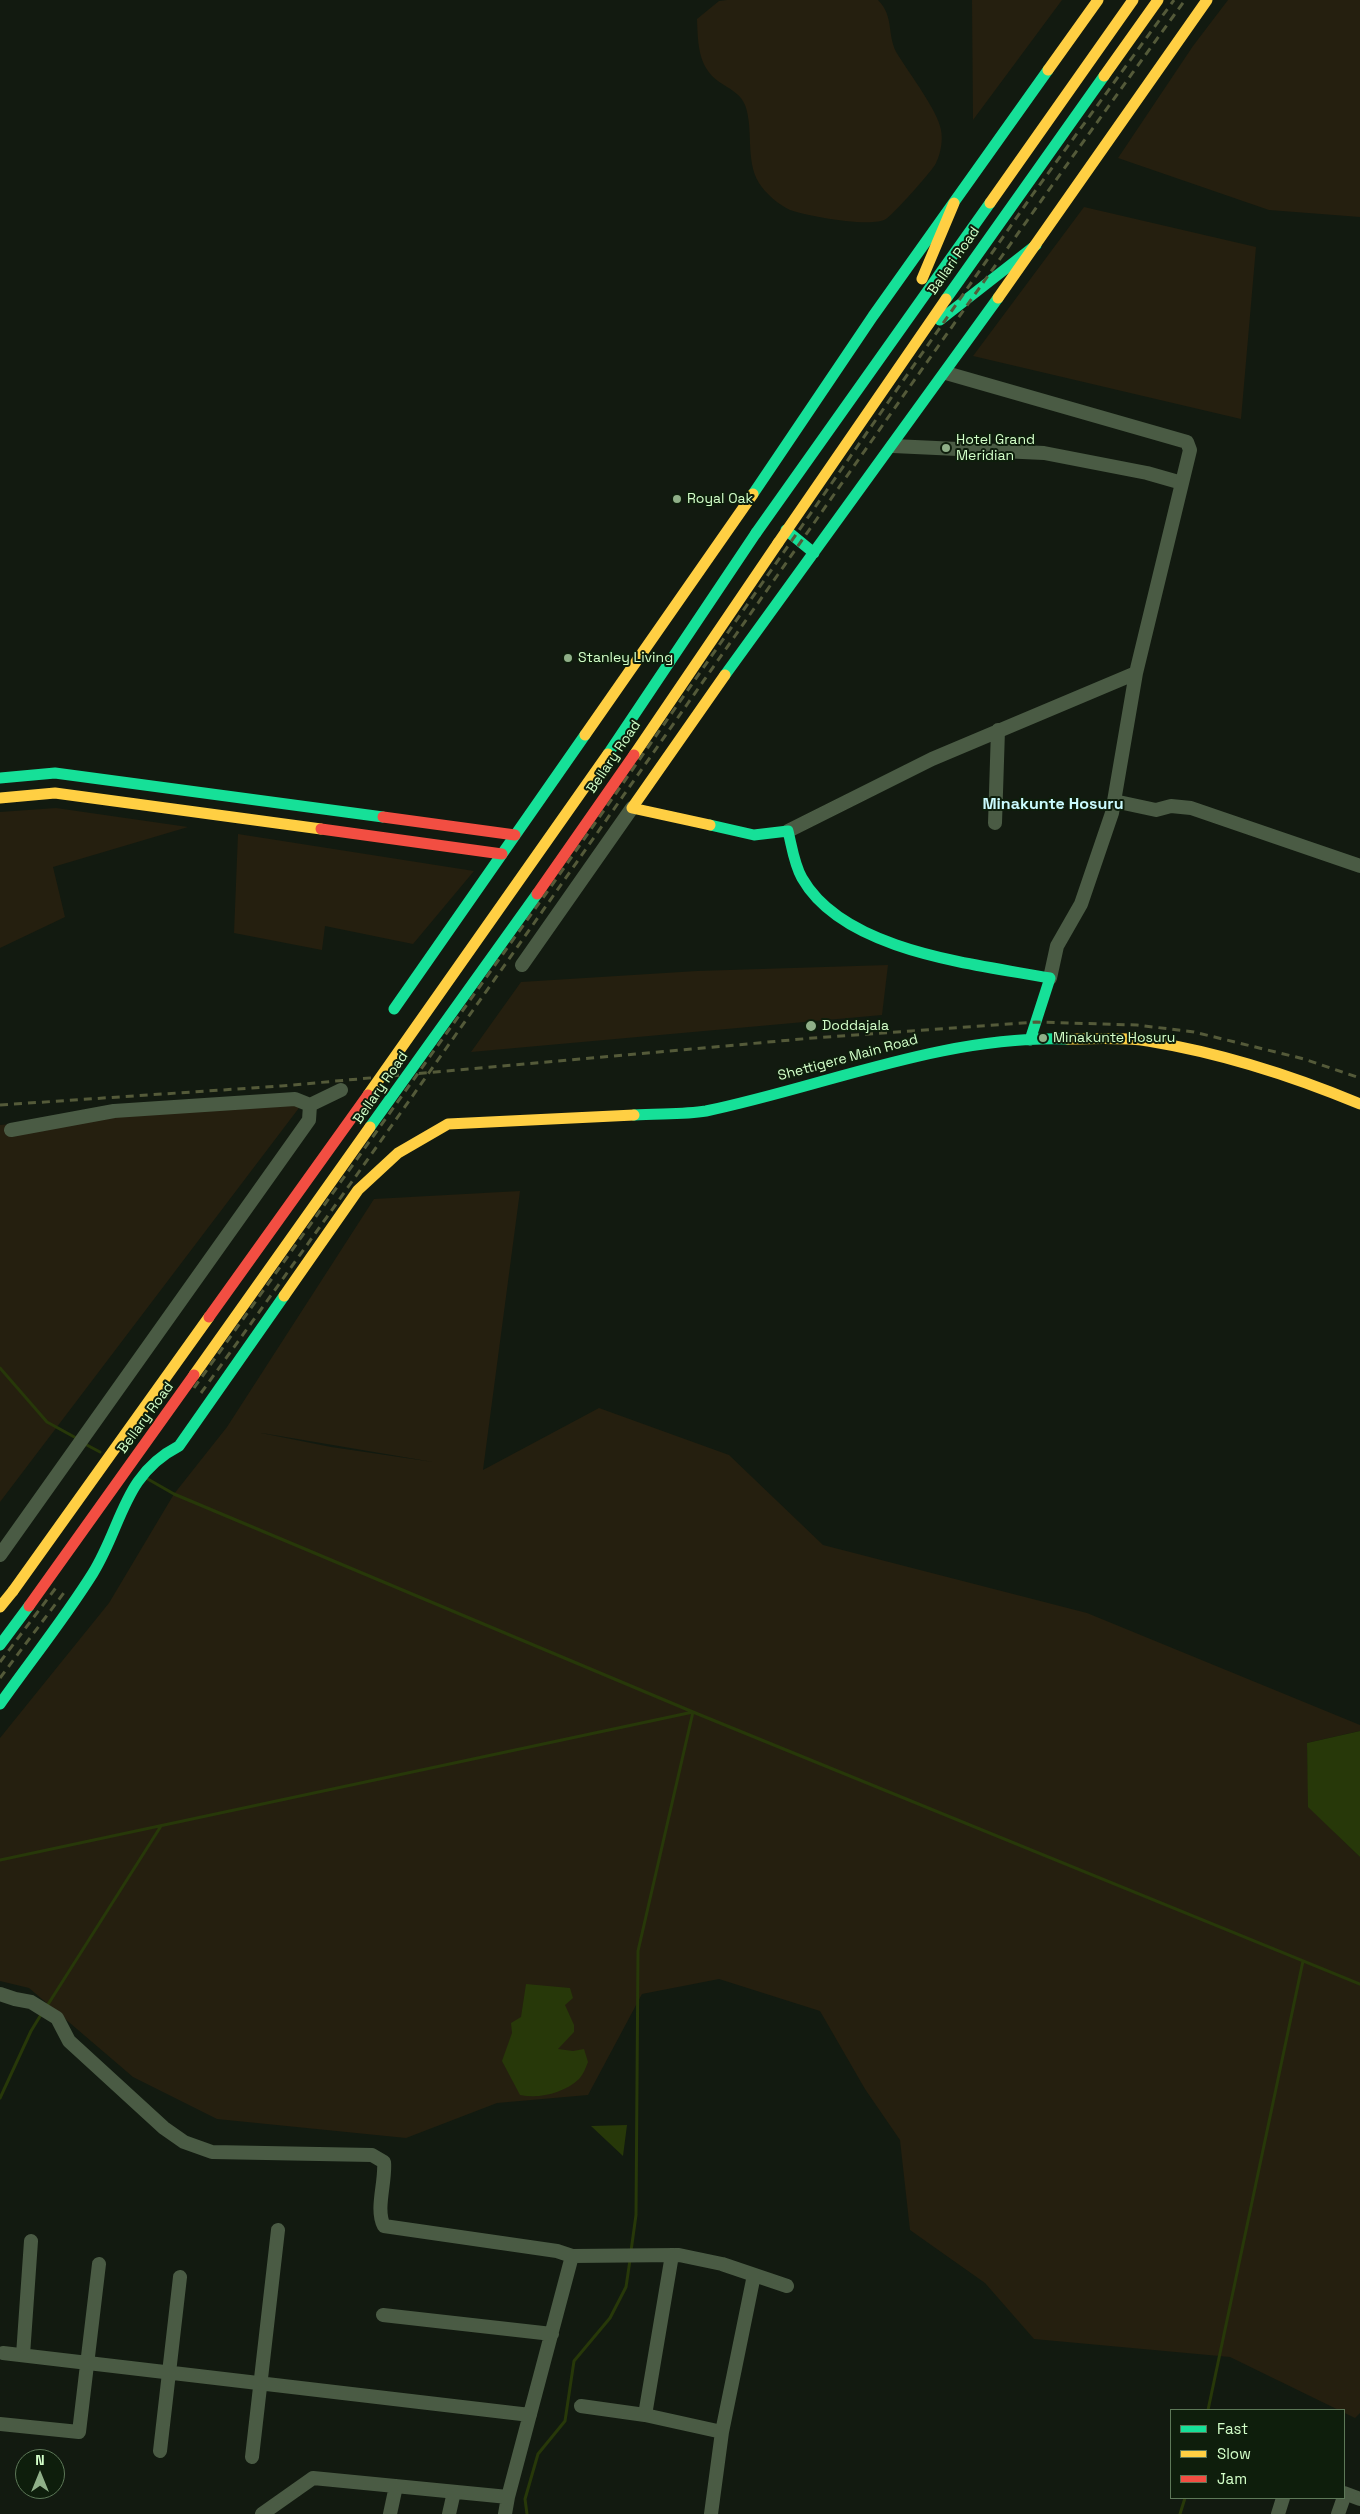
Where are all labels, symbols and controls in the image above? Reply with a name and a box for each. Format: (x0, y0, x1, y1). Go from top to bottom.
street label: Ballari Road (924, 224, 984, 298)
place label: Hotel Grand Meridian (956, 432, 1035, 464)
marker: Hotel Grand Meridian (940, 442, 952, 454)
place label: Royal Oak (687, 491, 753, 507)
marker: Royal Oak (671, 493, 683, 505)
place label: Stanley Living (578, 650, 673, 666)
marker: Stanley Living (562, 652, 574, 664)
street label: Bellary Road (583, 717, 645, 797)
district label: Minakunte Hosuru (982, 795, 1124, 815)
place label: Doddajala (822, 1018, 889, 1034)
marker: Doddajala (804, 1019, 818, 1033)
place label: Minakunte Hosuru (1053, 1030, 1175, 1046)
street label: Shettigere Main Road (776, 1031, 920, 1085)
marker: Minakunte Hosuru (1037, 1032, 1049, 1044)
street label: Bellary Road (350, 1049, 412, 1127)
street label: Bellary Road (114, 1379, 178, 1457)
legend (1170, 2409, 1345, 2499)
text: Fast (1217, 2419, 1248, 2438)
text: Slow (1217, 2444, 1251, 2463)
north arrow (15, 2449, 65, 2499)
text: N (35, 2451, 45, 2469)
text: Jam (1217, 2469, 1247, 2488)

